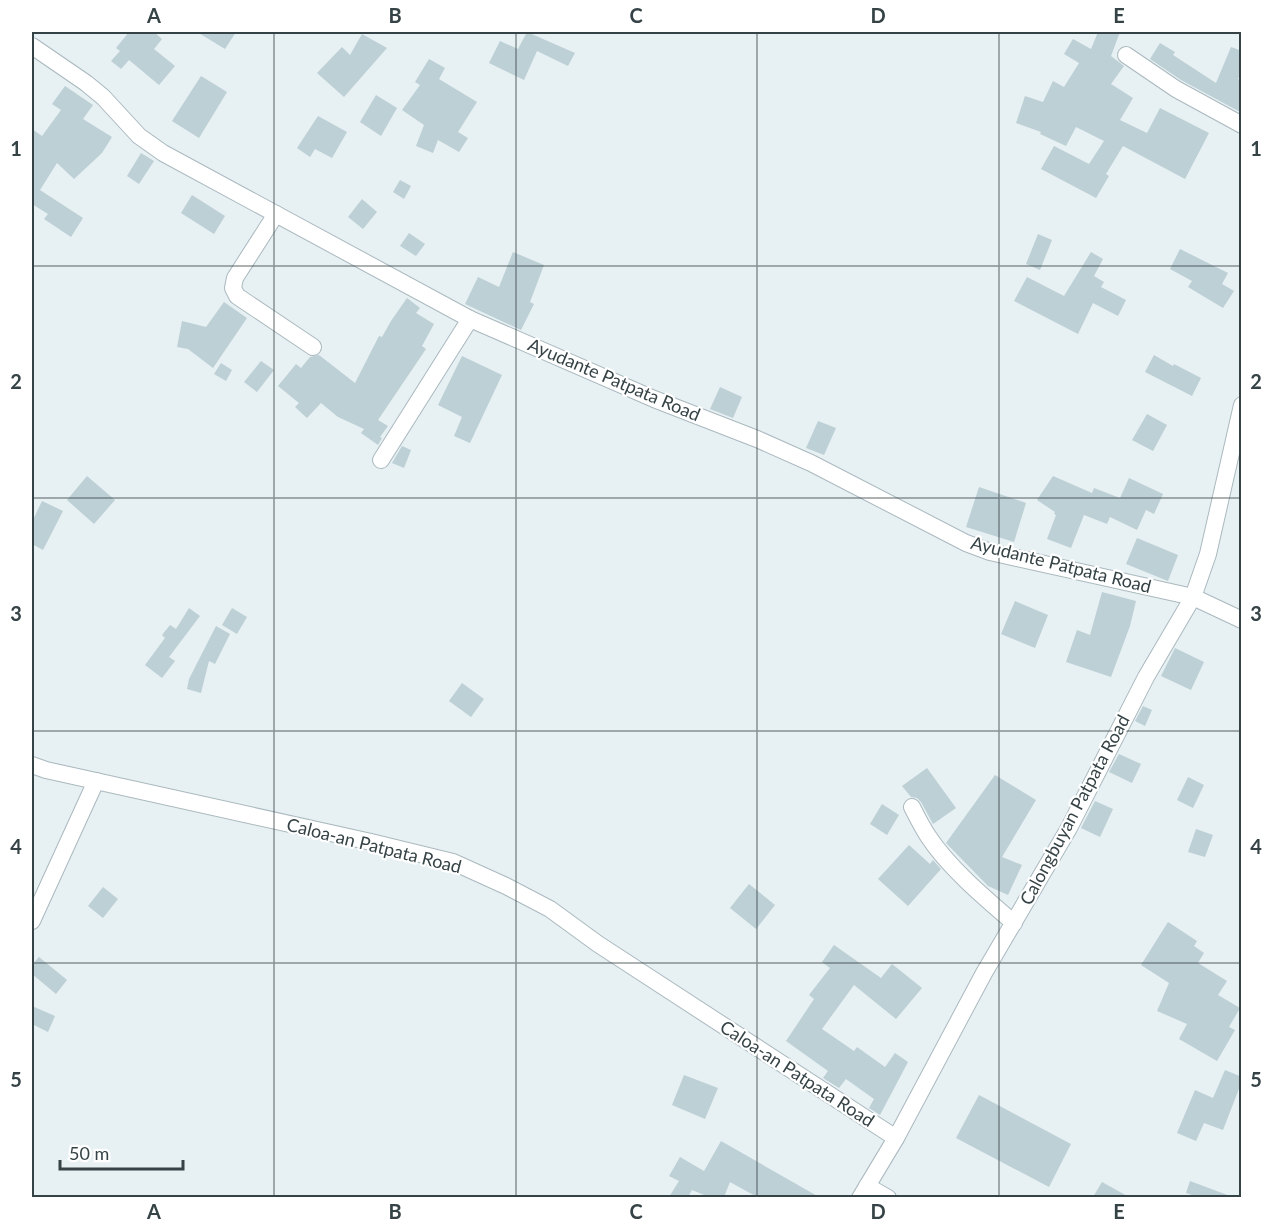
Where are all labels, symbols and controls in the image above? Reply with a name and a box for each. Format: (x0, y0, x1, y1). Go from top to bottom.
text: A (146, 3, 161, 27)
text: B (388, 3, 402, 27)
text: C (629, 3, 643, 27)
text: D (870, 3, 886, 27)
text: E (1113, 3, 1125, 27)
text: 1 (10, 136, 22, 160)
text: 1 (1250, 136, 1262, 160)
street label: Ayudante Patpata Road (525, 333, 704, 425)
text: 2 (10, 369, 22, 393)
text: 2 (1250, 369, 1262, 393)
street label: Ayudante Patpata Road (969, 531, 1154, 597)
text: 3 (10, 601, 22, 625)
text: 3 (1250, 601, 1262, 625)
street label: Calongbuyan Patpata Road (1015, 711, 1134, 908)
street label: Caloa-an Patpata Road (285, 813, 464, 877)
text: 4 (10, 834, 22, 858)
text: 4 (1250, 834, 1262, 858)
street label: Caloa-an Patpata Road (716, 1015, 879, 1131)
text: 5 (10, 1067, 22, 1091)
text: 5 (1250, 1067, 1262, 1091)
scale bar (60, 1133, 183, 1171)
text: 50 m (69, 1142, 109, 1164)
text: A (146, 1199, 161, 1223)
text: B (388, 1199, 402, 1223)
text: C (629, 1199, 643, 1223)
text: D (870, 1199, 886, 1223)
text: E (1113, 1199, 1125, 1223)

